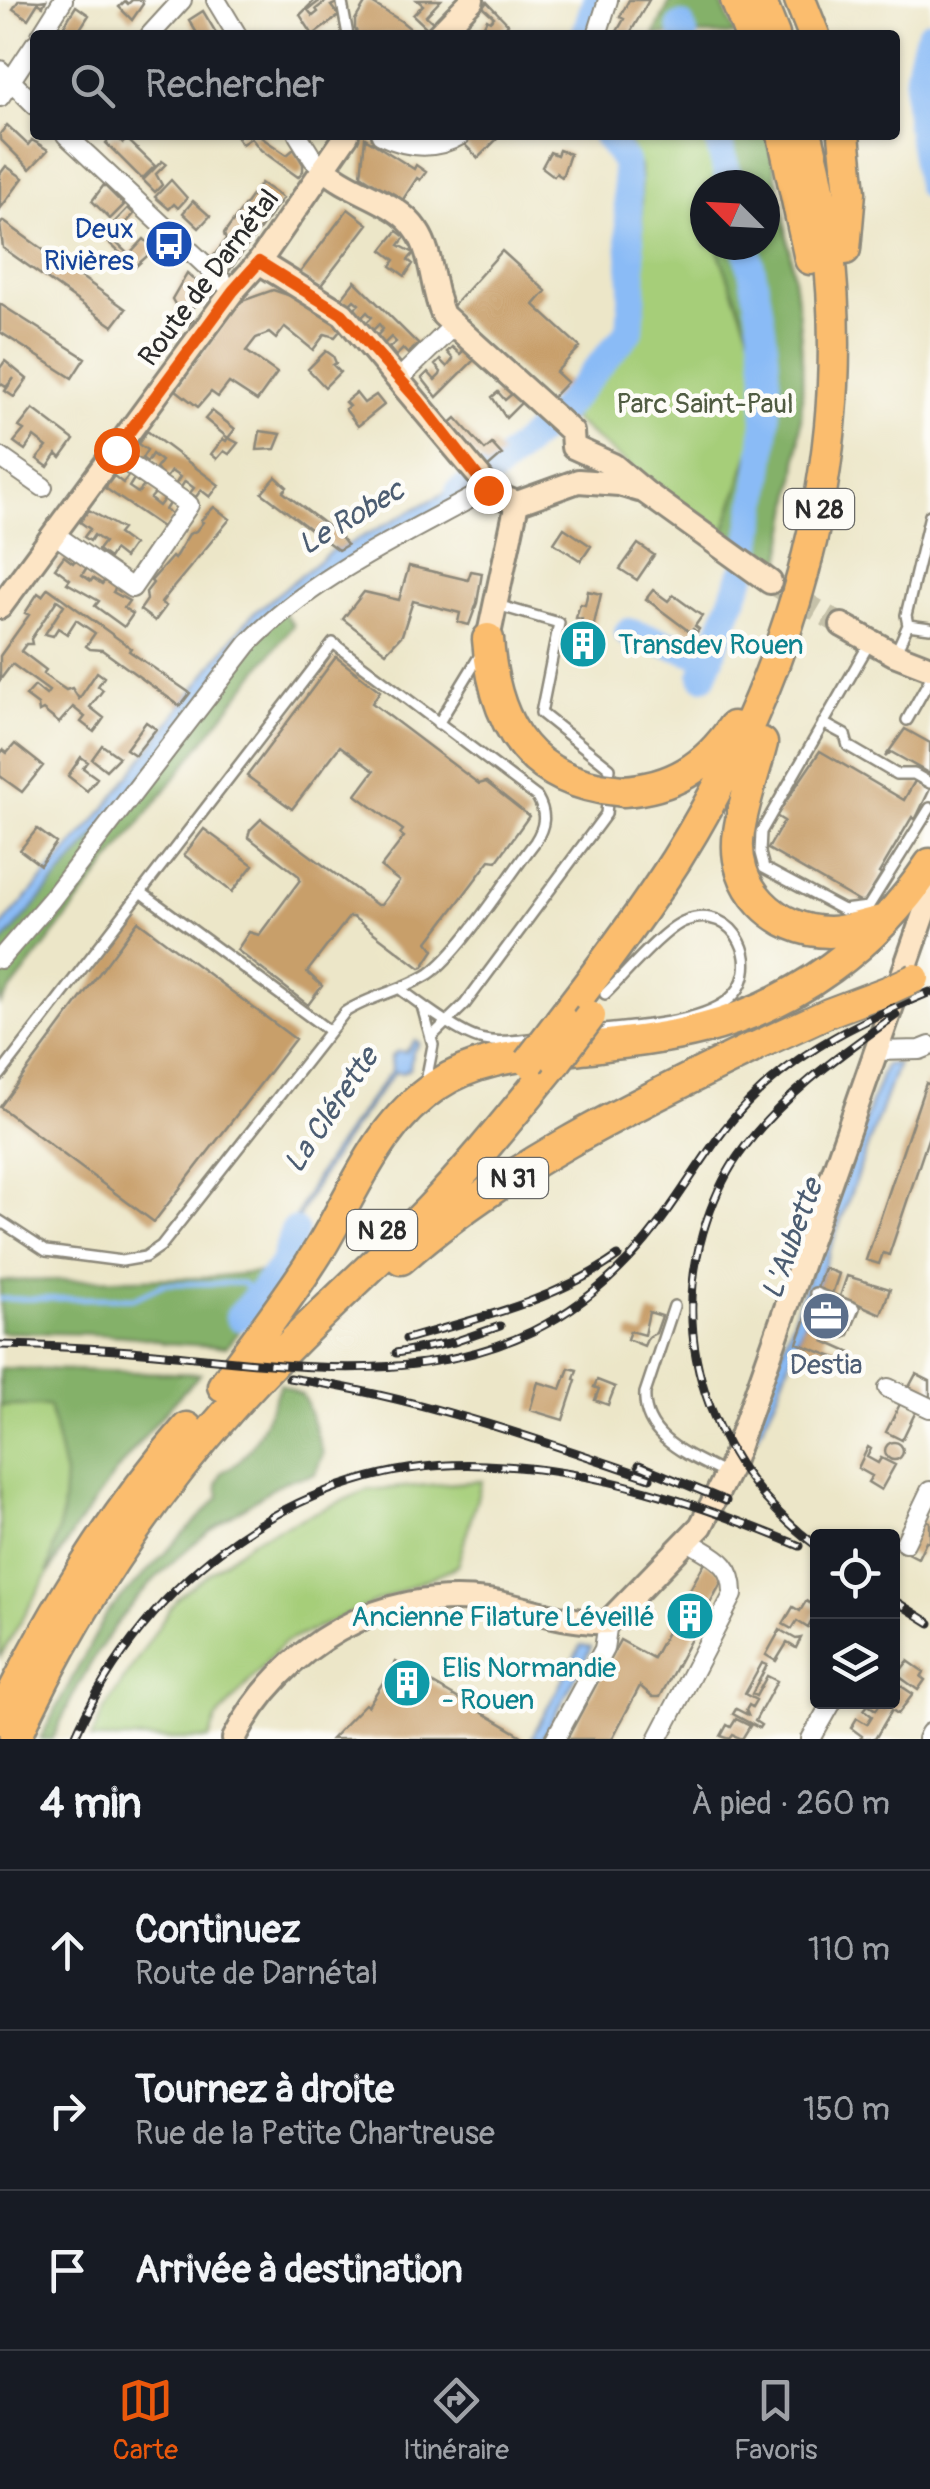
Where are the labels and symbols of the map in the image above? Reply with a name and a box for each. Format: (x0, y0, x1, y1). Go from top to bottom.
north arrow (690, 170, 780, 260)
street label: Route de Darnétal (131, 182, 287, 373)
place label: Deux Rivières (44, 212, 134, 279)
bus stop icon: Deux Rivières (143, 218, 195, 270)
park label: Parc Saint-Paul (616, 387, 794, 422)
route start (94, 428, 140, 474)
route end (466, 468, 512, 514)
water label: Le Robec (292, 471, 412, 563)
road number: N 28 (784, 489, 854, 529)
building icon: Transdev Rouen (557, 618, 609, 670)
place label: Transdev Rouen (618, 628, 804, 663)
water label: La Clérette (276, 1038, 388, 1180)
road number: N 31 (478, 1158, 548, 1198)
water label: L'Aubette (754, 1171, 832, 1304)
road number: N 28 (347, 1210, 417, 1250)
office icon: Destia (800, 1290, 852, 1342)
place label: Destia (789, 1348, 863, 1383)
building icon: Ancienne Filature Léveillé (664, 1590, 716, 1642)
place label: Ancienne Filature Léveillé (351, 1600, 655, 1635)
place label: Elis Normandie - Rouen (442, 1651, 616, 1718)
building icon: Elis Normandie - Rouen (381, 1657, 433, 1709)

